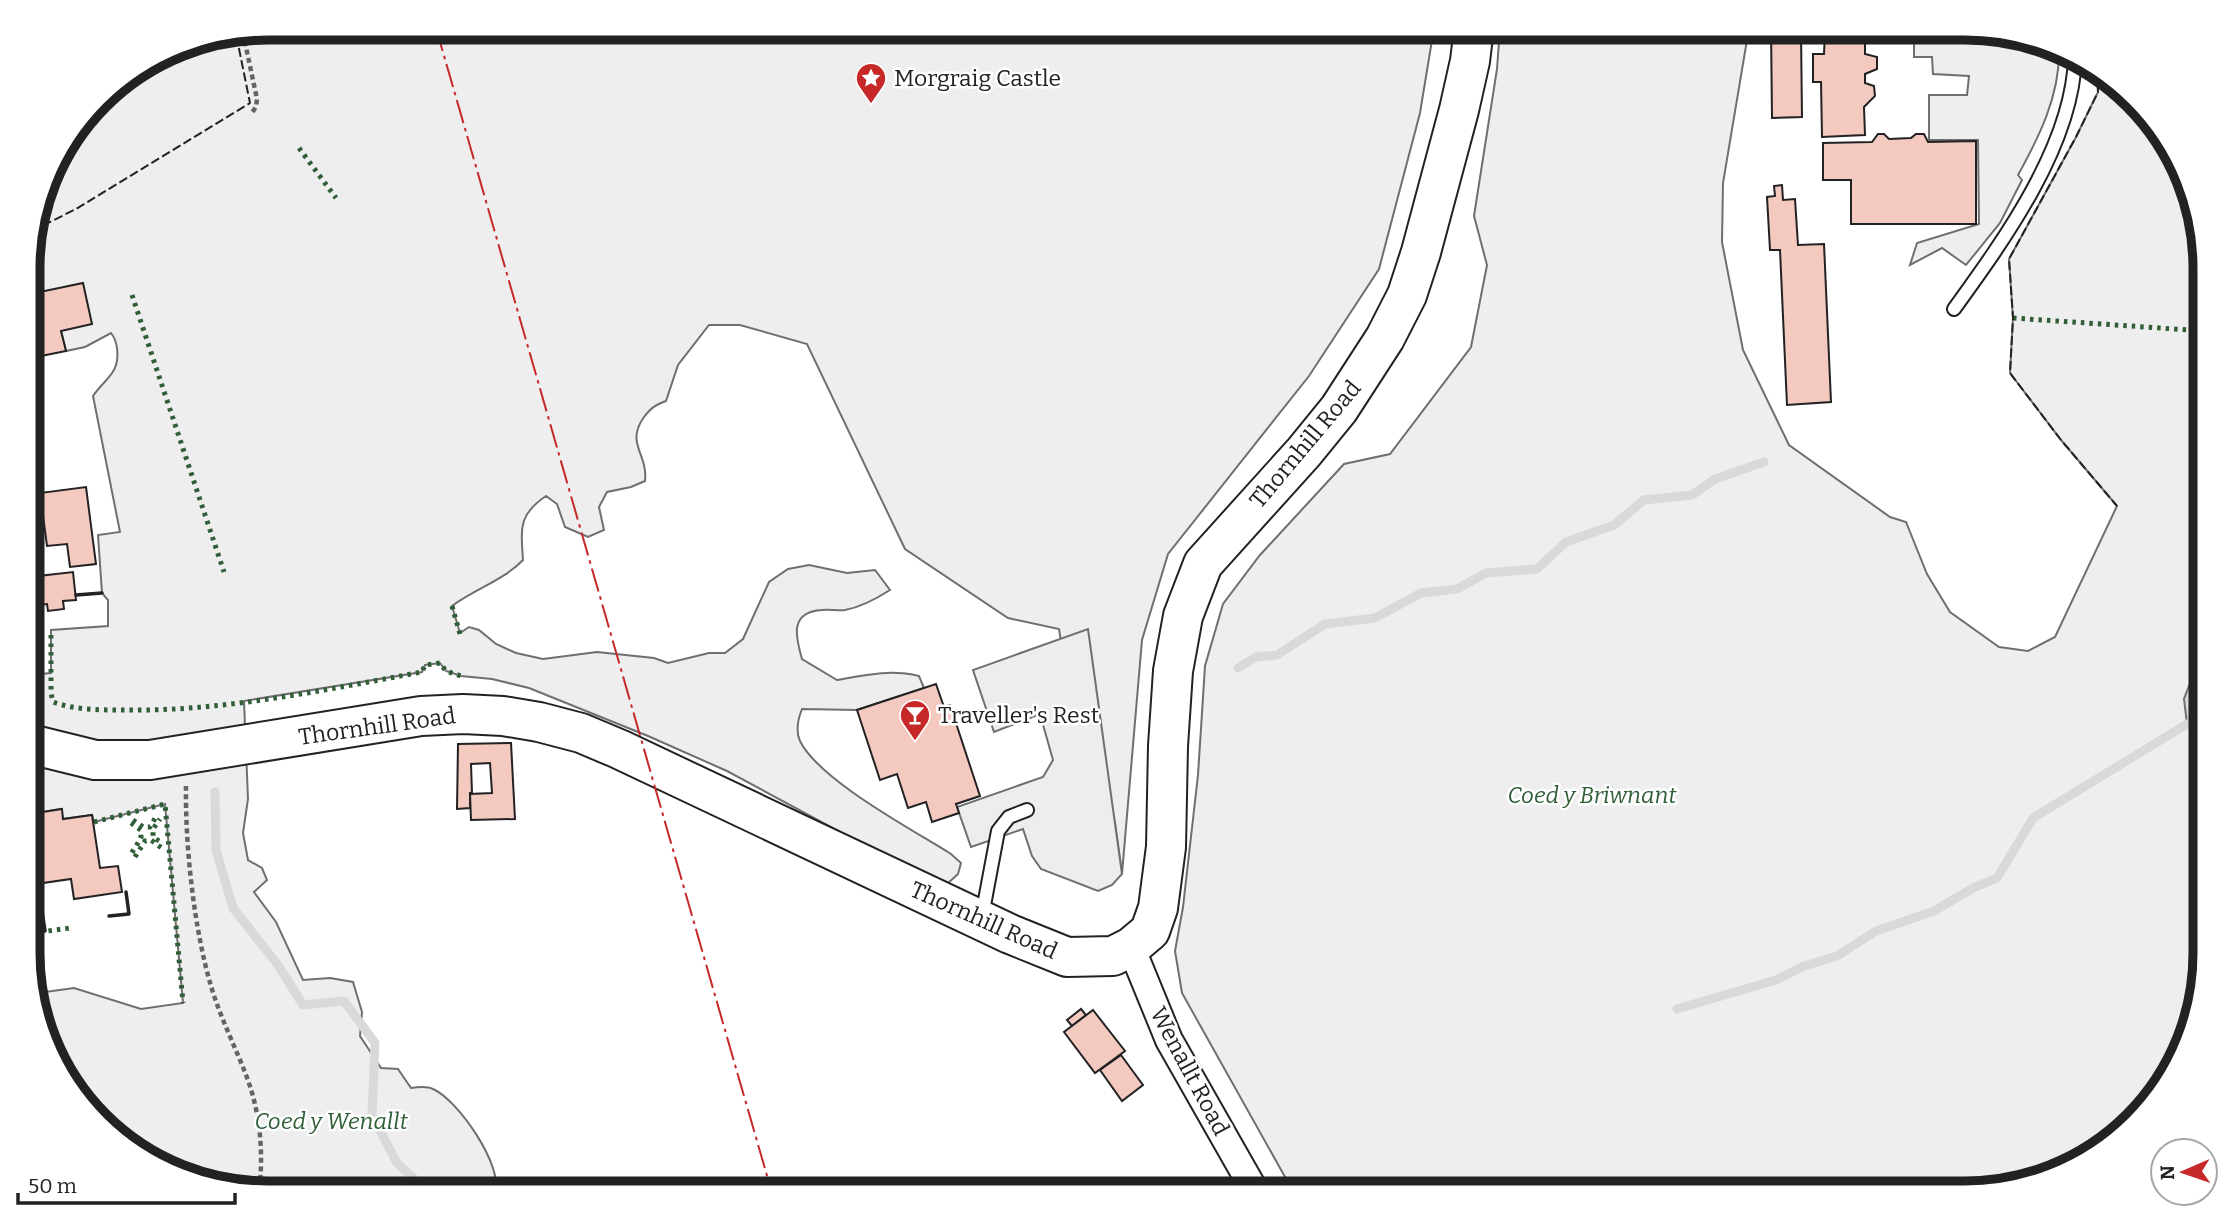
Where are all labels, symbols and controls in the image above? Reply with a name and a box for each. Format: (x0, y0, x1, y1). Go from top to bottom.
place icon: Morgraig Castle (854, 61, 888, 105)
place label: Morgraig Castle (894, 64, 1061, 92)
street label: Thornhill Road (1243, 374, 1367, 514)
bar icon: Traveller's Rest (898, 698, 932, 742)
street label: Thornhill Road (297, 701, 458, 751)
place label: Traveller's Rest (938, 701, 1099, 729)
park label: Coed y Briwnant (1507, 781, 1677, 809)
street label: Thornhill Road (906, 875, 1062, 965)
street label: Wenallt Road (1144, 1002, 1236, 1141)
park label: Coed y Wenallt (254, 1107, 408, 1135)
north arrow (2149, 1137, 2219, 1207)
scale bar (18, 1162, 234, 1206)
text: N (2156, 1165, 2179, 1180)
text: 50 m (28, 1173, 77, 1199)

